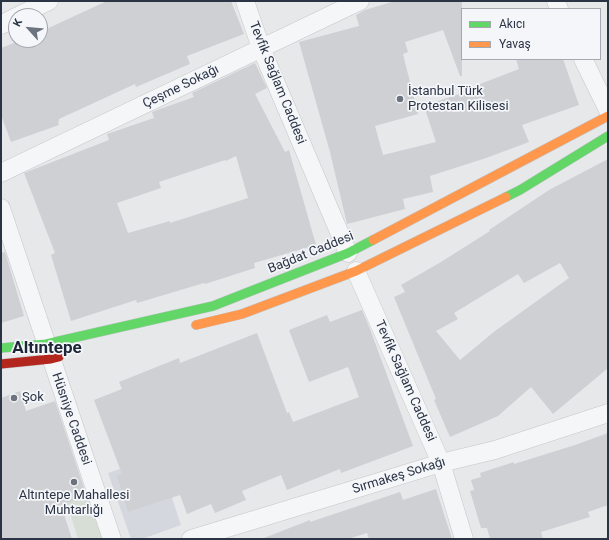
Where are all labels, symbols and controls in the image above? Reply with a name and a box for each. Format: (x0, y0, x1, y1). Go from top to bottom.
north arrow (8, 8, 48, 48)
legend (461, 8, 601, 60)
text: K (10, 17, 25, 29)
text: Akıcı (499, 17, 525, 31)
street label: Tevfik Sağlam Caddesi (245, 19, 309, 147)
text: Yavaş (499, 37, 531, 51)
street label: Çeşme Sokağı (140, 62, 222, 112)
place label: İstanbul Türk Protestan Kilisesi (408, 84, 509, 115)
marker: İstanbul Türk Protestan Kilisesi (395, 94, 405, 104)
street label: Bağdat Caddesi (266, 229, 356, 277)
street label: Tevfik Sağlam Caddesi (371, 318, 439, 444)
district label: Altıntepe (12, 339, 82, 359)
street label: Hüsniye Caddesi (48, 371, 94, 467)
place label: Şok (22, 390, 44, 406)
marker: Şok (9, 393, 19, 403)
street label: Sırmakeş Sokağı (351, 454, 447, 498)
marker: Altıntepe Mahallesi Muhtarlığı (69, 477, 79, 487)
place label: Altıntepe Mahallesi Muhtarlığı (19, 488, 129, 519)

